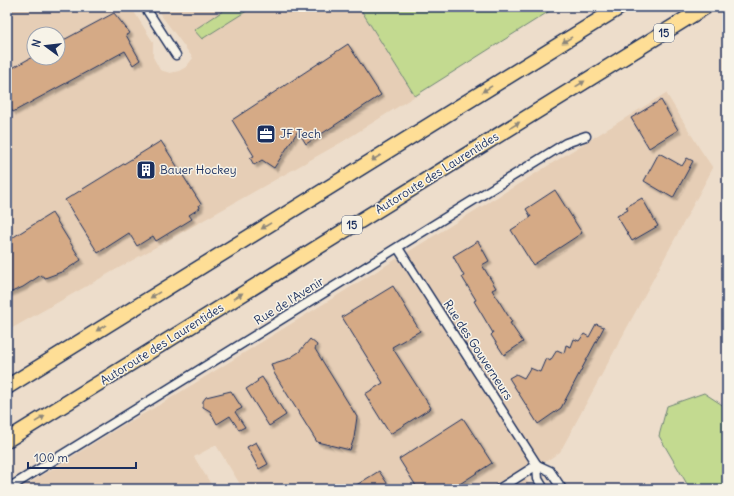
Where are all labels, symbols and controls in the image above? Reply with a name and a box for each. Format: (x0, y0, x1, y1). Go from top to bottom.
road number: 15 (654, 24, 674, 42)
north arrow (26, 26, 66, 66)
one-way arrow (562, 36, 572, 44)
text: N (29, 38, 44, 49)
one-way arrow (574, 81, 586, 88)
one-way arrow (481, 86, 493, 93)
one-way arrow (509, 121, 521, 128)
office icon: JF Tech (255, 123, 277, 145)
place label: JF Tech (280, 126, 321, 141)
street label: Autoroute des Laurentides (372, 128, 501, 217)
one-way arrow (370, 154, 382, 161)
building icon: Bauer Hockey (135, 159, 157, 181)
place label: Bauer Hockey (160, 162, 237, 177)
road number: 15 (342, 216, 362, 234)
one-way arrow (261, 222, 271, 230)
street label: Rue de l'Avenir (251, 273, 326, 328)
one-way arrow (149, 291, 161, 298)
one-way arrow (232, 293, 244, 300)
street label: Rue des Gouverneurs (441, 297, 516, 402)
street label: Autoroute des Laurentides (97, 299, 226, 388)
one-way arrow (95, 325, 107, 332)
one-way arrow (34, 416, 46, 423)
scale bar (28, 444, 136, 470)
text: 100 m (34, 450, 68, 465)

